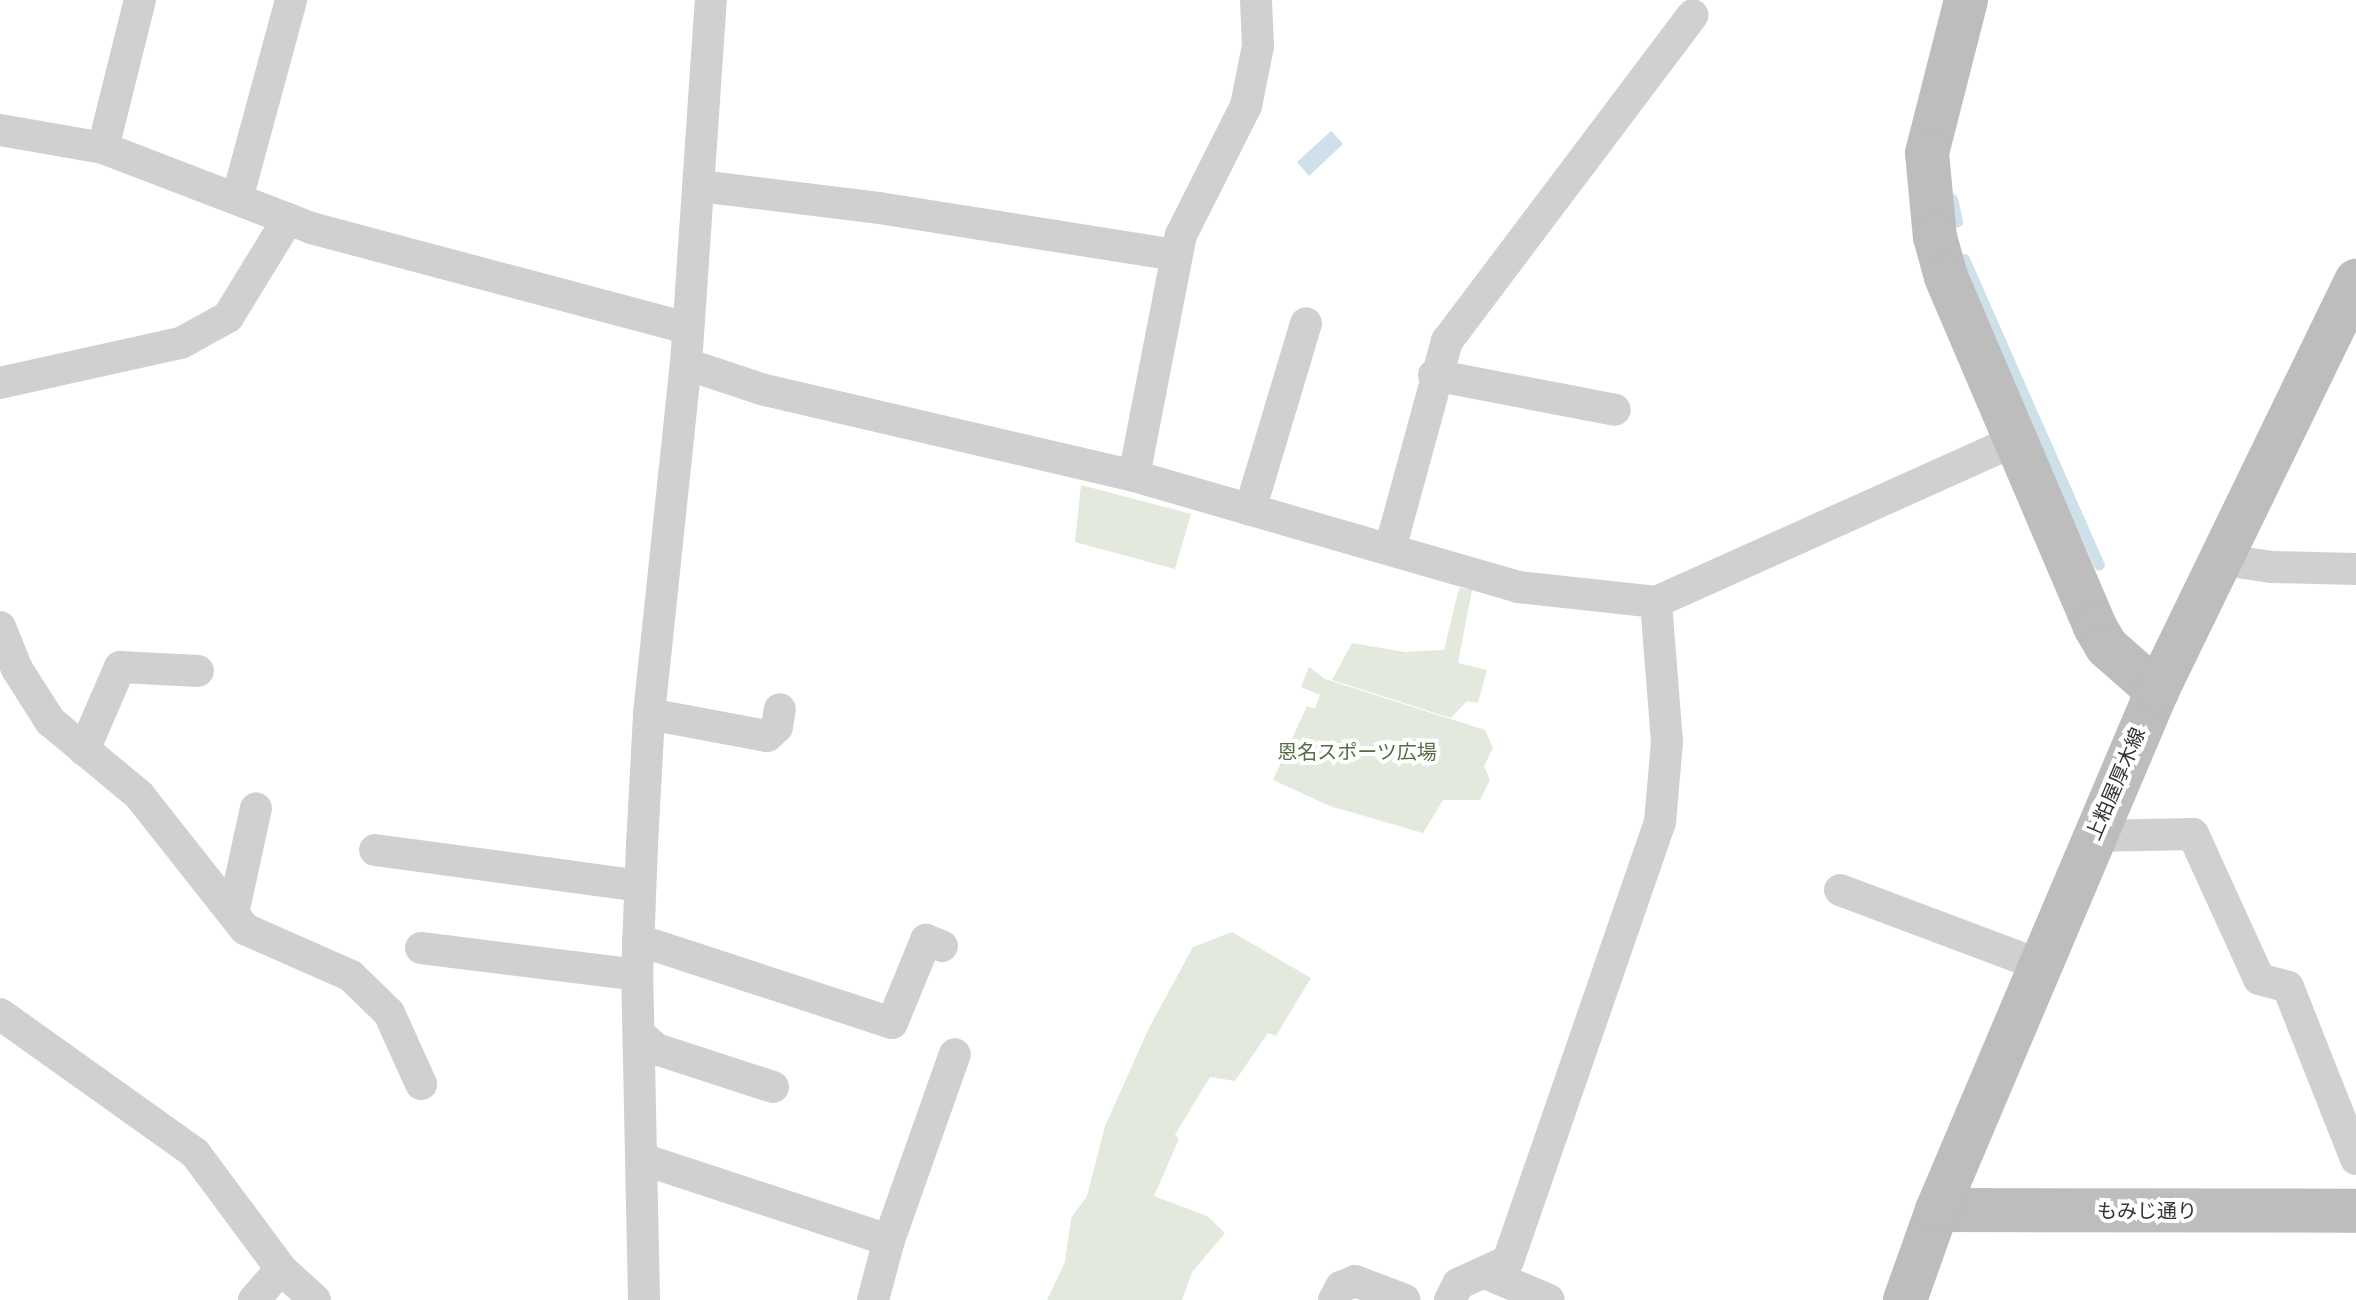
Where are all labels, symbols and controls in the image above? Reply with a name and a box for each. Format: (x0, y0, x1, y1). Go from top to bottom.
street label: 上粕屋厚木線 (2082, 724, 2150, 844)
park label: 恩名スポーツ広場 (1277, 740, 1437, 764)
street label: もみじ通り (2097, 1199, 2197, 1223)

